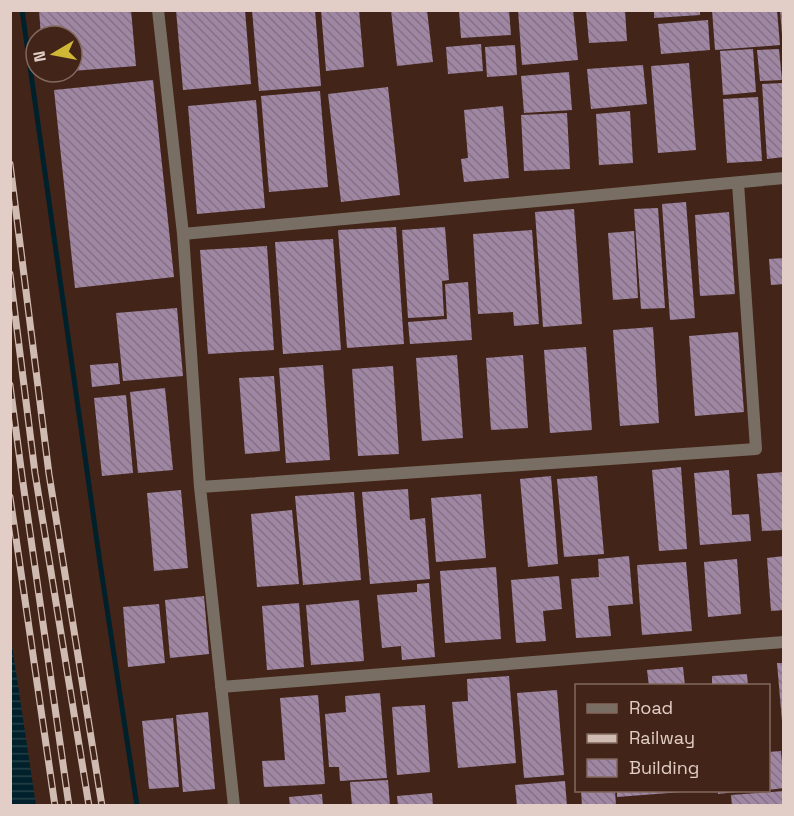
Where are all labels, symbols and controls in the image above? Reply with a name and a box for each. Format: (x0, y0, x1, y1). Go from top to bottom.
north arrow (24, 24, 84, 84)
text: N (28, 49, 51, 64)
legend (575, 684, 770, 792)
text: Road (629, 696, 673, 719)
text: Railway (629, 726, 695, 749)
text: Building (629, 756, 699, 779)

